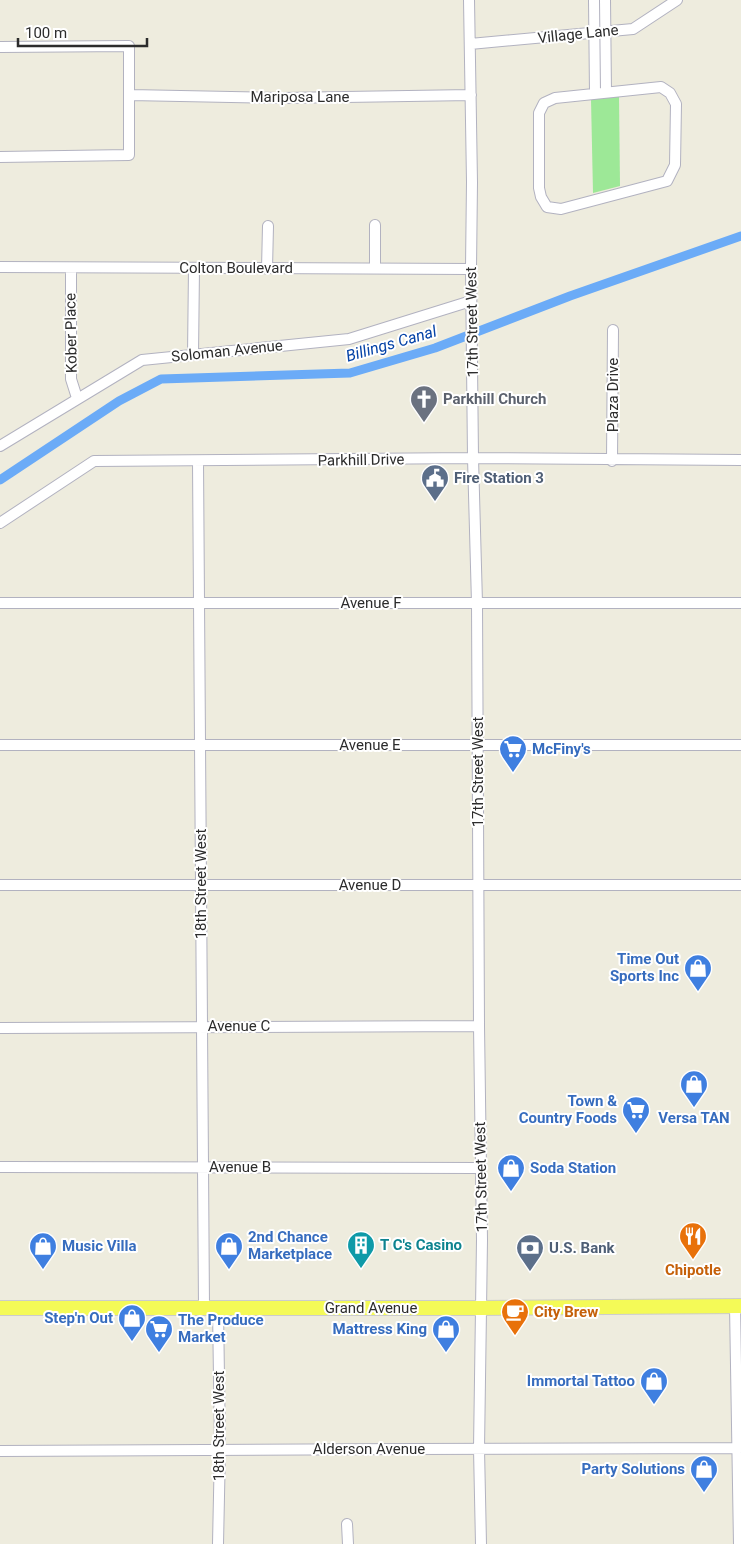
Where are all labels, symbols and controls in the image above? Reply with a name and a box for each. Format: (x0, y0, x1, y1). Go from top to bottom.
scale bar (18, 15, 146, 47)
street label: Village Lane (537, 21, 619, 47)
text: 100 m (25, 24, 67, 42)
street label: Mariposa Lane (250, 88, 350, 106)
street label: Colton Boulevard (179, 259, 293, 277)
street label: 17th Street West (462, 266, 482, 378)
street label: Kober Place (61, 293, 81, 373)
water label: Billings Canal (344, 321, 439, 365)
street label: Soloman Avenue (170, 336, 284, 366)
street label: Plaza Drive (604, 358, 622, 432)
church icon: Parkhill Church (409, 384, 439, 423)
place label: Parkhill Church (443, 390, 546, 408)
street label: Parkhill Drive (317, 450, 405, 470)
public building icon: Fire Station 3 (420, 463, 450, 502)
place label: Fire Station 3 (454, 469, 544, 487)
street label: Avenue F (340, 594, 402, 612)
street label: 17th Street West (469, 717, 487, 827)
supermarket icon: McFiny's (498, 734, 528, 773)
street label: Avenue E (339, 736, 401, 754)
place label: McFiny's (532, 740, 591, 758)
street label: 18th Street West (192, 829, 210, 939)
street label: Avenue D (339, 876, 401, 894)
place label: Time Out Sports Inc (610, 950, 679, 985)
shop icon: Time Out Sports Inc (683, 953, 713, 992)
street label: Avenue C (208, 1017, 270, 1035)
shop icon: Versa TAN (679, 1069, 709, 1108)
place label: Town & Country Foods (519, 1092, 617, 1127)
supermarket icon: Town & Country Foods (621, 1095, 651, 1134)
place label: Versa TAN (658, 1109, 730, 1127)
street label: 17th Street West (471, 1121, 491, 1233)
shop icon: Soda Station (496, 1153, 526, 1192)
street label: Avenue B (209, 1158, 271, 1176)
place label: Soda Station (530, 1159, 616, 1177)
restaurant icon: Chipotle (678, 1221, 708, 1260)
place label: 2nd Chance Marketplace (248, 1228, 332, 1263)
building icon: T C's Casino (346, 1230, 376, 1269)
shop icon: Music Villa (28, 1231, 58, 1270)
shop icon: 2nd Chance Marketplace (214, 1231, 244, 1270)
bank icon: U.S. Bank (515, 1233, 545, 1272)
place label: T C's Casino (380, 1236, 462, 1254)
place label: Music Villa (62, 1237, 137, 1255)
place label: U.S. Bank (549, 1239, 616, 1257)
place label: Chipotle (665, 1261, 721, 1279)
cafe icon: City Brew (500, 1297, 530, 1336)
street label: Grand Avenue (325, 1299, 417, 1317)
shop icon: Step'n Out (117, 1303, 147, 1342)
place label: City Brew (534, 1303, 598, 1321)
place label: Step'n Out (44, 1309, 113, 1327)
place label: The Produce Market (178, 1311, 264, 1346)
supermarket icon: The Produce Market (144, 1314, 174, 1353)
shop icon: Mattress King (431, 1314, 461, 1353)
place label: Mattress King (333, 1320, 427, 1338)
shop icon: Immortal Tattoo (639, 1366, 669, 1405)
street label: 18th Street West (210, 1371, 228, 1481)
place label: Immortal Tattoo (527, 1372, 635, 1390)
street label: Alderson Avenue (313, 1440, 425, 1458)
shop icon: Party Solutions (689, 1454, 719, 1493)
place label: Party Solutions (581, 1460, 685, 1478)

